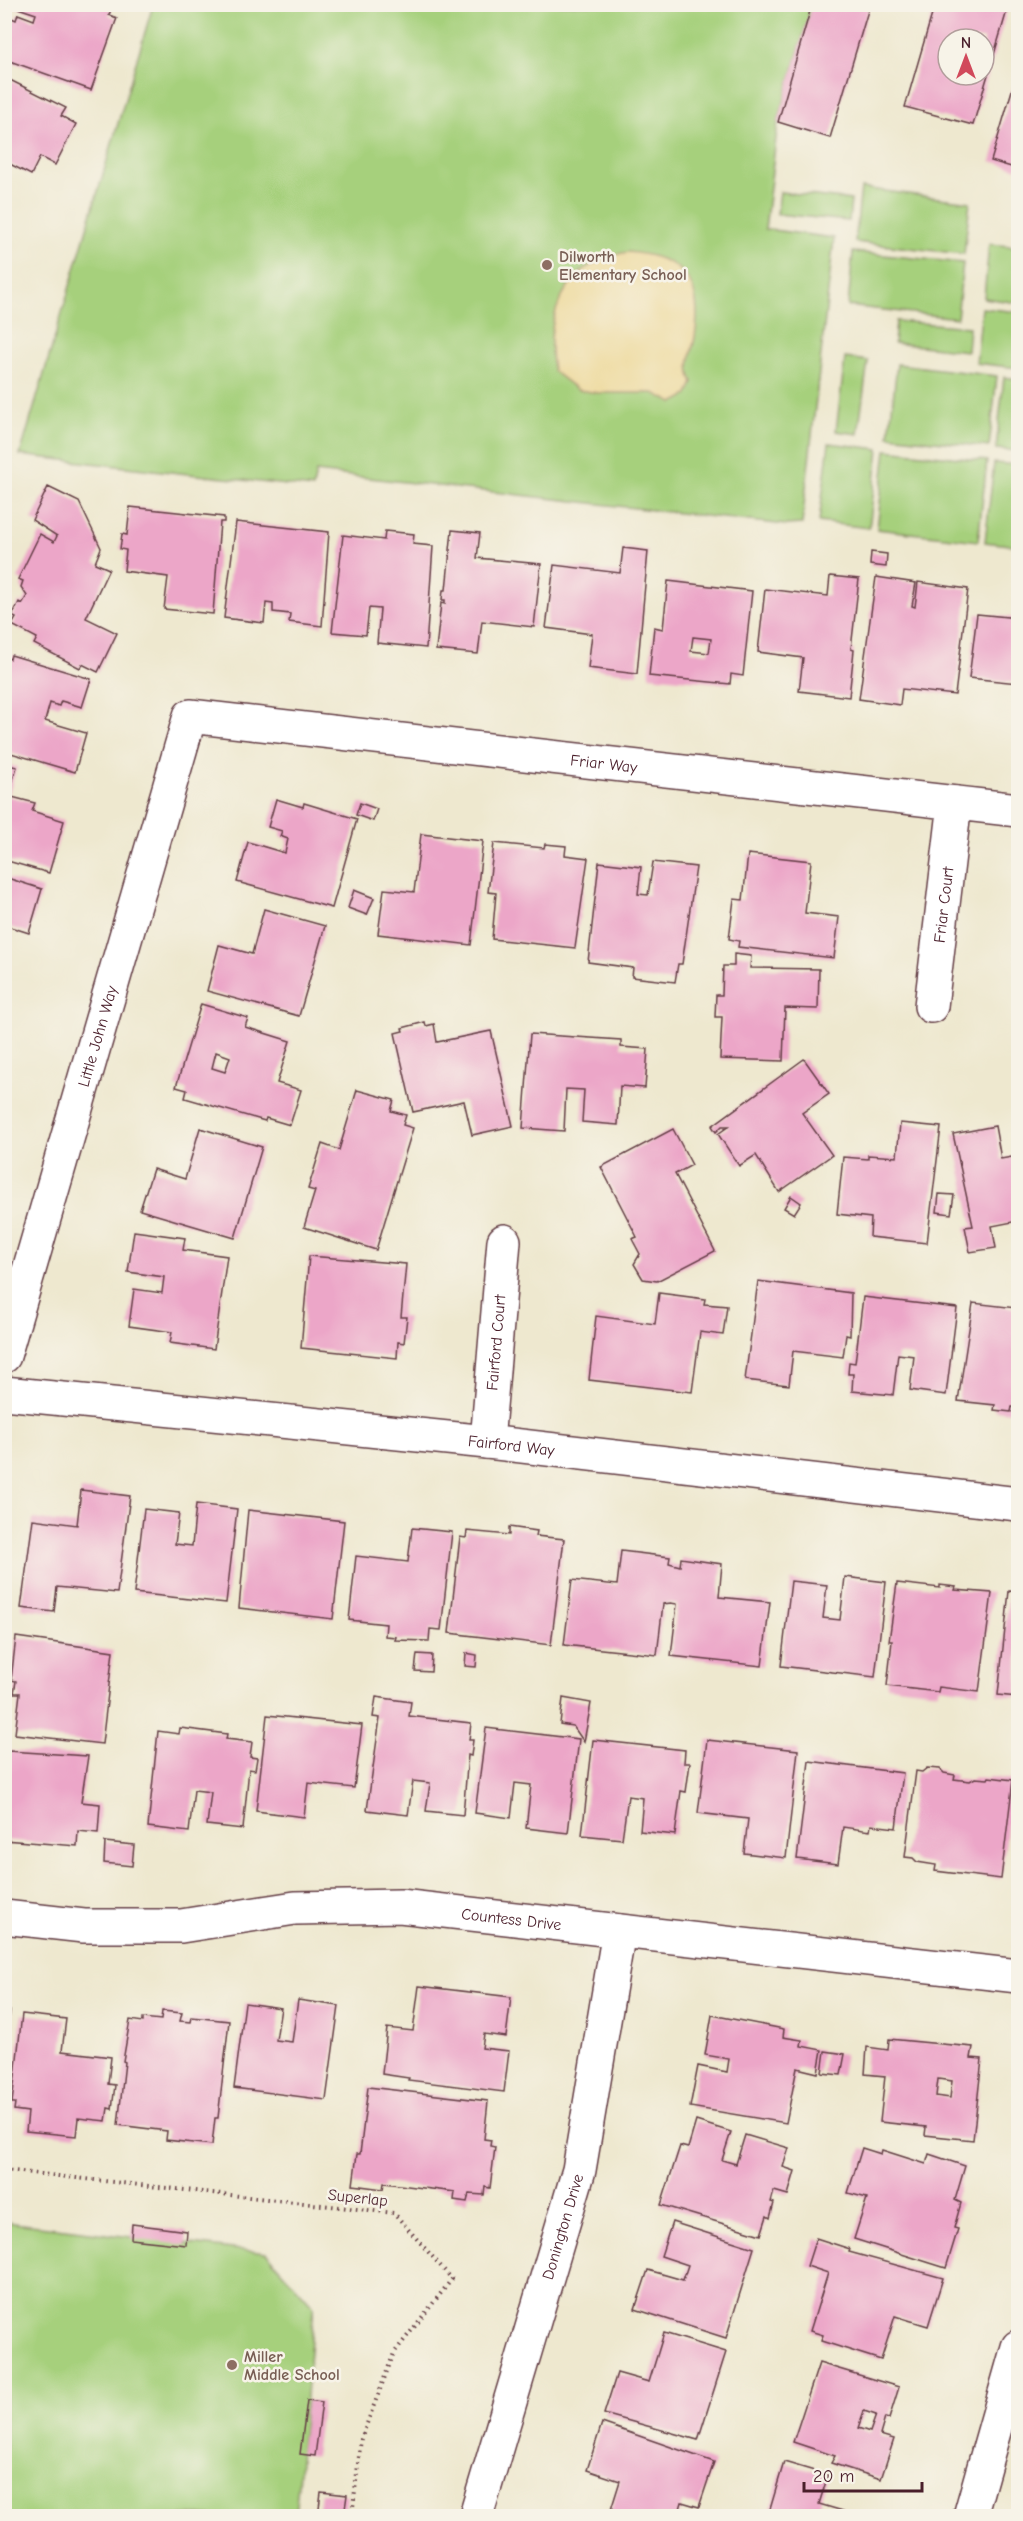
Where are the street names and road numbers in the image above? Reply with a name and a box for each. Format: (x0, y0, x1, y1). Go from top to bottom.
street label: Friar Way (569, 751, 639, 777)
street label: Friar Court (931, 865, 957, 944)
street label: Little John Way (75, 983, 121, 1089)
street label: Fairford Court (483, 1293, 509, 1391)
street label: Fairford Way (467, 1432, 556, 1460)
street label: Countess Drive (460, 1905, 562, 1934)
street label: Donington Drive (539, 2172, 587, 2282)
street label: Superlap (327, 2186, 389, 2210)

